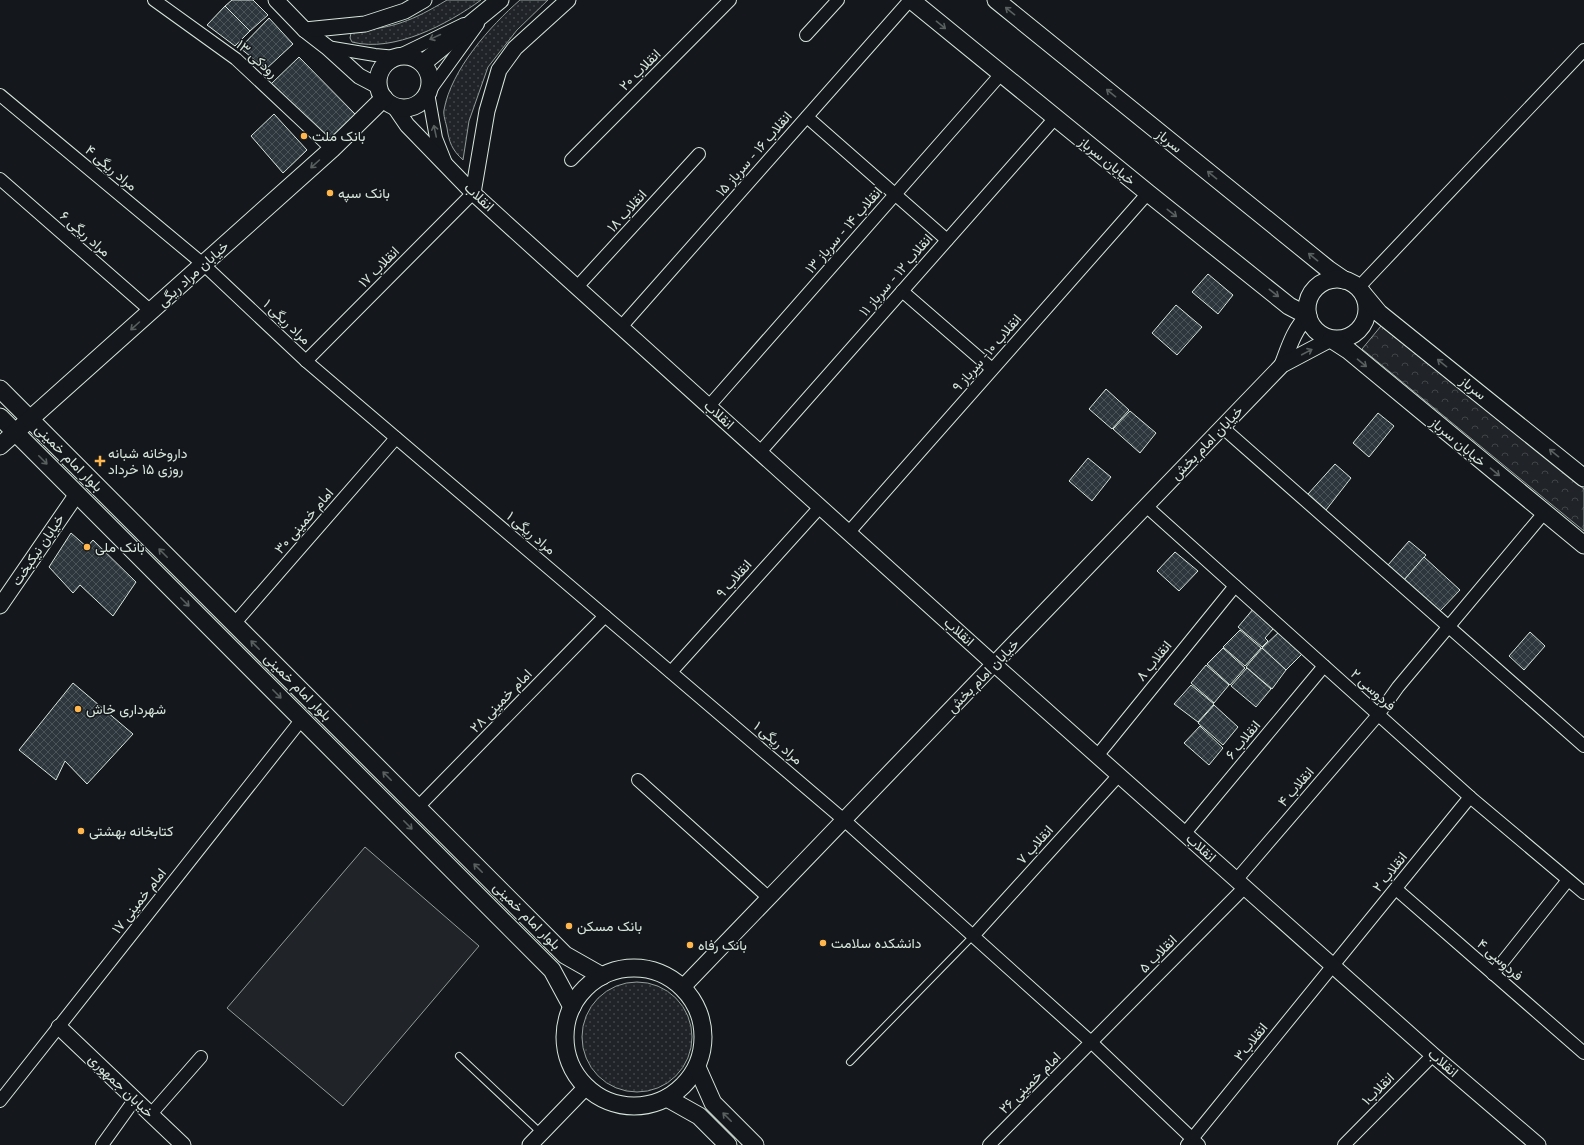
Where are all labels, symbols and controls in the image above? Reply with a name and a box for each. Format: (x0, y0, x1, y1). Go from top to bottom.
one-way arrow (1005, 7, 1015, 16)
one-way arrow (935, 20, 946, 29)
one-way arrow (430, 34, 442, 41)
street label: رودکی ۱۳ (232, 36, 282, 83)
street label: انقلاب ۲۰ (615, 45, 665, 95)
one-way arrow (1105, 89, 1116, 98)
street label: انقلاب ۱۶ - سرباز ۱۵ (712, 107, 796, 201)
street label: سرباز (1151, 124, 1186, 157)
one-way arrow (430, 125, 438, 138)
place label: بانک ملت (312, 127, 366, 146)
marker: بانک ملت (299, 131, 309, 141)
street label: خیابان سرباز (1074, 132, 1139, 190)
street label: مراد ریگی ۴ (81, 141, 141, 195)
one-way arrow (310, 159, 320, 169)
one-way arrow (1206, 171, 1217, 180)
street label: انقلاب (460, 178, 498, 216)
street label: انقلاب ۱۴ - سرباز ۱۳ (801, 183, 887, 277)
place label: بانک سپه (338, 184, 390, 203)
street label: انقلاب ۱۸ (603, 186, 651, 236)
marker: بانک سپه (325, 188, 335, 198)
street label: مراد ریگی ۶ (56, 207, 114, 261)
one-way arrow (1166, 208, 1177, 217)
street label: انقلاب ۱۲ - سرباز ۱۱ (855, 230, 937, 320)
street label: خیابان مراد ریگی (153, 237, 233, 311)
street label: انقلاب ۱۷ (354, 242, 404, 292)
one-way arrow (1307, 253, 1318, 261)
one-way arrow (1268, 289, 1279, 298)
street label: مراد ریگی ۱ (259, 295, 315, 349)
street label: انقلاب ۱۰- سرباز ۹ (948, 310, 1026, 396)
one-way arrow (130, 321, 140, 330)
one-way arrow (1301, 347, 1313, 355)
one-way arrow (1357, 358, 1368, 367)
one-way arrow (1436, 359, 1447, 367)
street label: سرباز (1455, 371, 1490, 404)
street label: انقلاب (700, 396, 738, 434)
street label: خیابان امام بخش (1167, 402, 1247, 484)
street label: خیابان سرباز (1425, 412, 1490, 471)
street label: بلوار امام خمینی (31, 420, 107, 496)
place label: داروخانه شبانه روزی ۱۵ خرداد (108, 444, 188, 479)
one-way arrow (1548, 449, 1559, 458)
one-way arrow (38, 455, 48, 465)
marker: داروخانه شبانه روزی ۱۵ خرداد (95, 456, 105, 466)
one-way arrow (1489, 468, 1500, 477)
street label: امام خمینی ۳۰ (270, 484, 338, 558)
street label: مراد ریگی ۱ (502, 507, 560, 559)
street label: خیابان نیکبخت (7, 510, 69, 590)
place label: بانک ملی (95, 538, 145, 557)
marker: بانک ملی (82, 542, 92, 552)
one-way arrow (158, 548, 168, 558)
street label: انقلاب ۹ (712, 556, 756, 602)
one-way arrow (180, 597, 190, 607)
street label: انقلاب (940, 613, 978, 651)
street label: خیابان امام بخش (943, 635, 1023, 717)
street label: انقلاب ۸ (1132, 637, 1176, 685)
one-way arrow (250, 640, 260, 650)
street label: بلوار امام خمینی (260, 649, 336, 725)
street label: امام خمینی ۲۸ (466, 665, 536, 737)
street label: فردوسی ۲ (1346, 665, 1400, 715)
one-way arrow (272, 689, 282, 699)
place label: شهرداری خاش (86, 700, 166, 719)
marker: شهرداری خاش (73, 704, 83, 714)
street label: مراد ریگی ۱ (749, 717, 807, 769)
street label: انقلاب ۶ (1221, 717, 1265, 763)
street label: انقلاب ۴ (1274, 763, 1318, 811)
one-way arrow (382, 771, 392, 781)
one-way arrow (403, 820, 413, 830)
street label: انقلاب ۷ (1012, 821, 1058, 869)
place label: کتابخانه بهشتی (89, 822, 173, 841)
marker: کتابخانه بهشتی (76, 826, 86, 836)
street label: انقلاب (1182, 829, 1220, 867)
street label: انقلاب ۲ (1368, 848, 1412, 896)
one-way arrow (474, 863, 483, 873)
street label: امام خمینی ۱۷ (107, 864, 171, 938)
street label: بلوار امام خمینی (489, 878, 565, 954)
place label: بانک مسکن (577, 917, 642, 936)
marker: بانک مسکن (564, 921, 574, 931)
street label: انقلاب ۵ (1135, 931, 1181, 977)
place label: دانشکده سلامت (831, 934, 922, 953)
street label: فردوسی ۴ (1473, 935, 1527, 985)
place label: بانک رفاه (698, 936, 747, 955)
marker: دانشکده سلامت (818, 938, 828, 948)
marker: بانک رفاه (685, 940, 695, 950)
street label: انقلاب۳ (1230, 1019, 1272, 1065)
street label: انقلاب (1424, 1044, 1462, 1082)
street label: امام خمینی ۲۶ (995, 1048, 1065, 1118)
street label: خیابان جمهوری (84, 1050, 158, 1122)
street label: انقلاب۱ (1358, 1069, 1398, 1109)
one-way arrow (723, 1112, 732, 1122)

